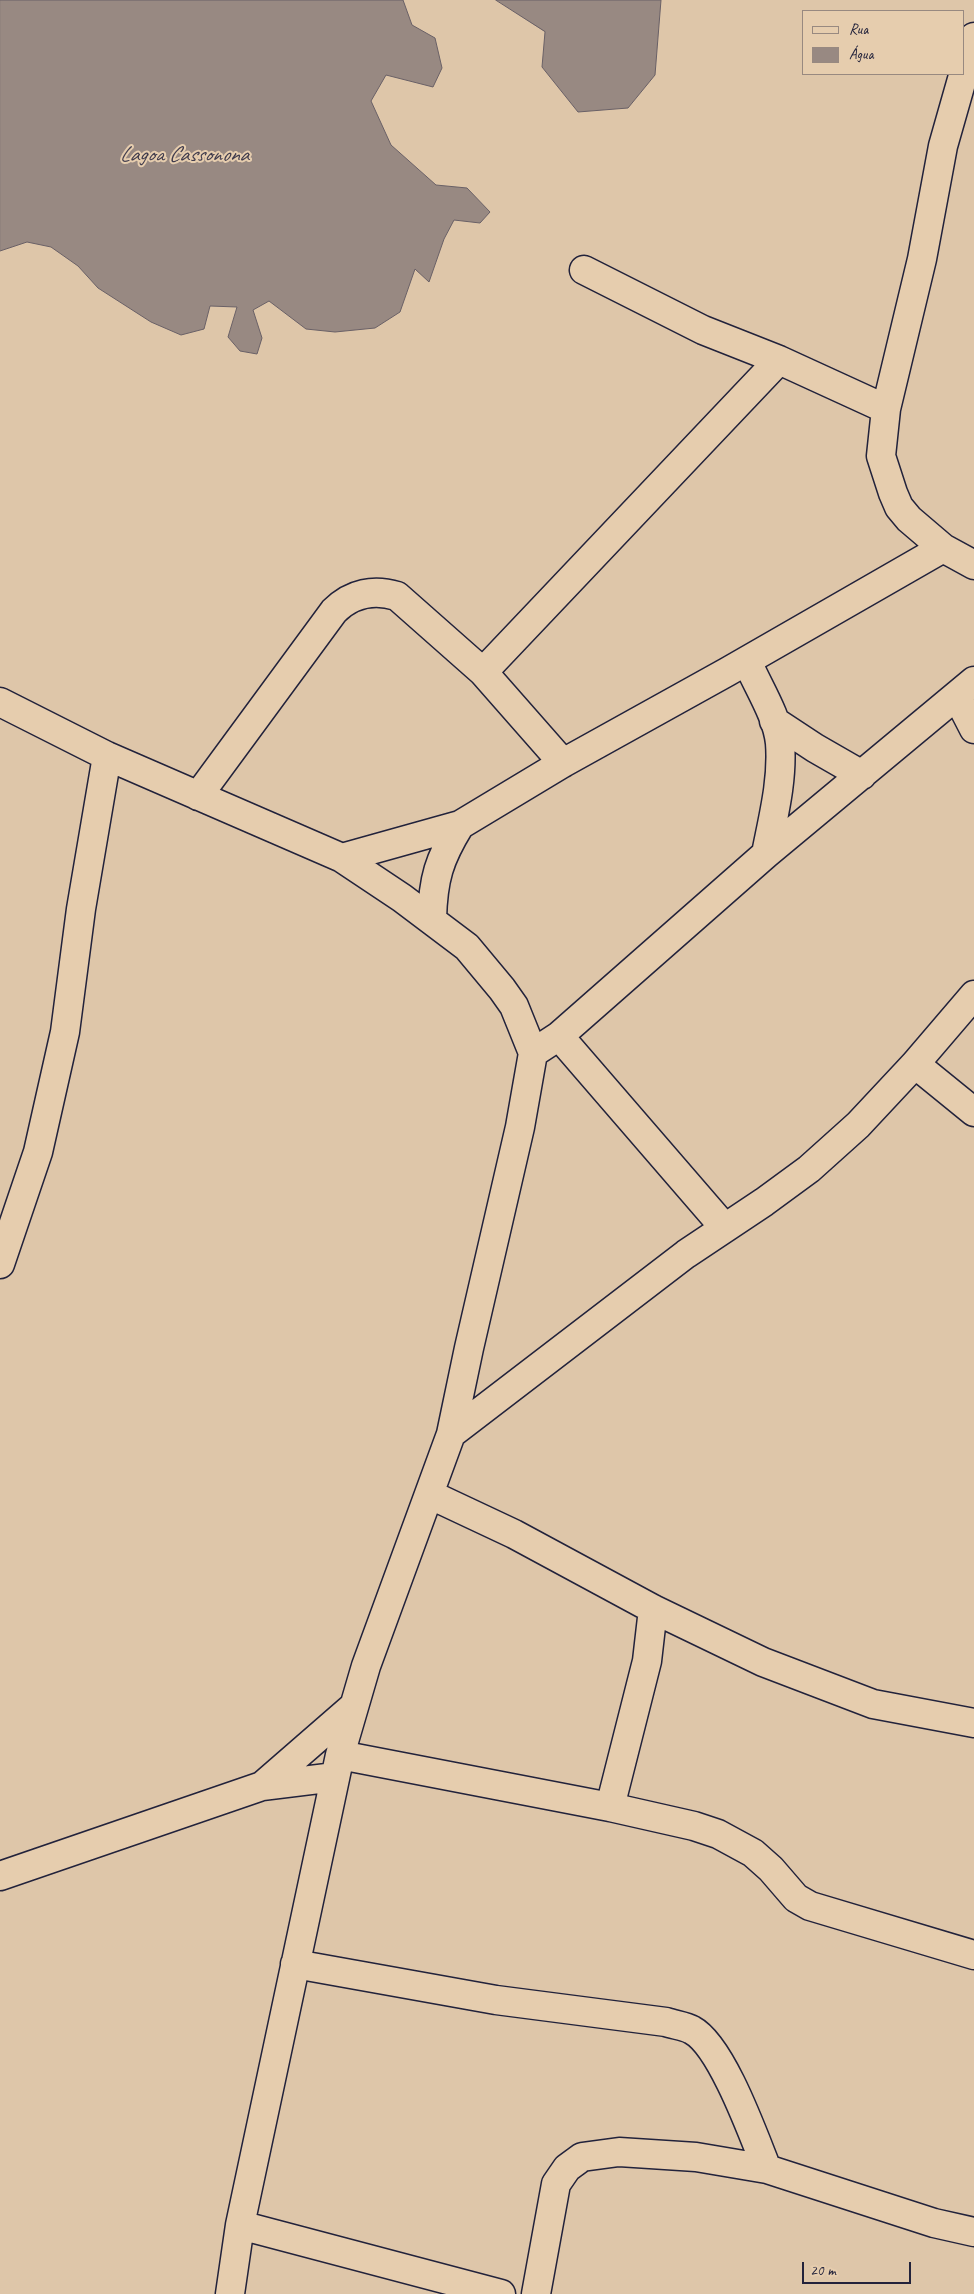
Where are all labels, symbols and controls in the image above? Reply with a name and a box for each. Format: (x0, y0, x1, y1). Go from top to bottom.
legend (802, 10, 964, 75)
text: Rua (849, 20, 868, 39)
text: Água (849, 45, 873, 64)
water label: Lagoa Cassonona (120, 142, 248, 168)
scale bar (804, 2252, 913, 2284)
text: 20 m (810, 2261, 836, 2280)

